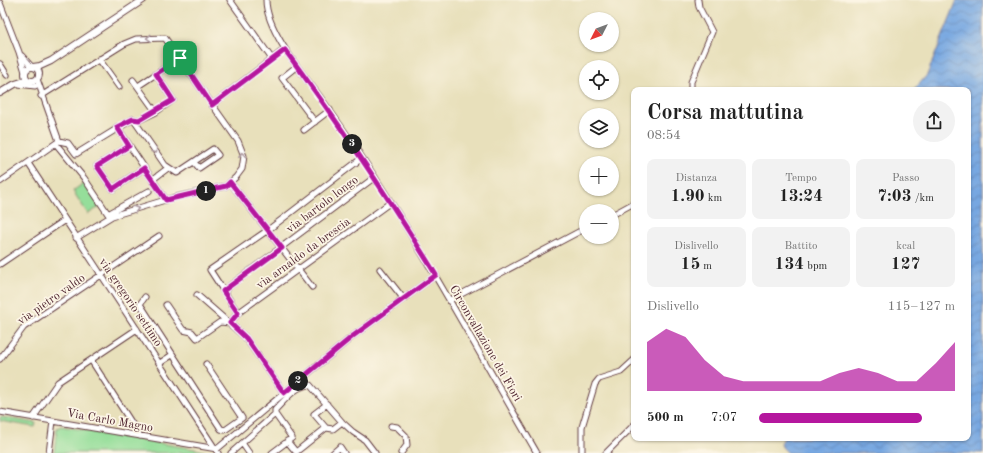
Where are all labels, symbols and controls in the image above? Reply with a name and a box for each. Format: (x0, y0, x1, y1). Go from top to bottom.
north arrow (579, 12, 619, 52)
map controls (579, 12, 619, 244)
one-way arrow (145, 34, 151, 42)
pin (163, 41, 197, 75)
icon: arrive (169, 47, 191, 69)
button: locate (579, 60, 619, 100)
button: share (913, 100, 955, 142)
text: Corsa mattutina (647, 102, 804, 124)
button: layers (579, 108, 619, 148)
text: 08:54 (647, 129, 681, 142)
pin: 3 (342, 134, 362, 154)
text: 3 (349, 138, 355, 149)
one-way arrow (150, 147, 157, 154)
one-way arrow (238, 152, 247, 158)
button: + (579, 156, 619, 196)
text: Distanza (675, 173, 717, 184)
text: Tempo (785, 173, 817, 184)
text: Passo (892, 173, 919, 184)
street label: via bartolo longo (284, 174, 361, 236)
pin: 1 (196, 181, 216, 201)
text: 1 (203, 185, 209, 196)
text: 1.90 (670, 188, 705, 205)
text: 13:24 (779, 188, 823, 205)
text: 7:03 (877, 188, 912, 205)
text: km (705, 193, 722, 204)
text: /km (912, 193, 934, 204)
button: − (579, 204, 619, 244)
one-way arrow (132, 205, 139, 214)
street label: via arnaldo da brescia (254, 216, 353, 292)
text: Dislivello (674, 241, 718, 252)
text: Battito (784, 241, 817, 252)
text: kcal (896, 241, 915, 252)
street label: via gregorio settimo (96, 256, 164, 349)
text: 15 (681, 256, 700, 273)
text: 134 (775, 256, 804, 273)
text: 127 (891, 256, 920, 273)
text: m (700, 261, 712, 272)
text: bpm (804, 261, 827, 272)
street label: via pietro valdo (16, 272, 88, 328)
street label: Circonvallazione dei Fiori (447, 283, 523, 404)
text: Dislivello (647, 300, 699, 313)
text: 115–127 m (888, 300, 955, 313)
pin: 2 (288, 371, 308, 391)
text: 2 (295, 375, 301, 386)
street label: Via Carlo Magno (66, 407, 154, 435)
text: 500 m (647, 411, 684, 424)
text: 7:07 (711, 411, 737, 424)

